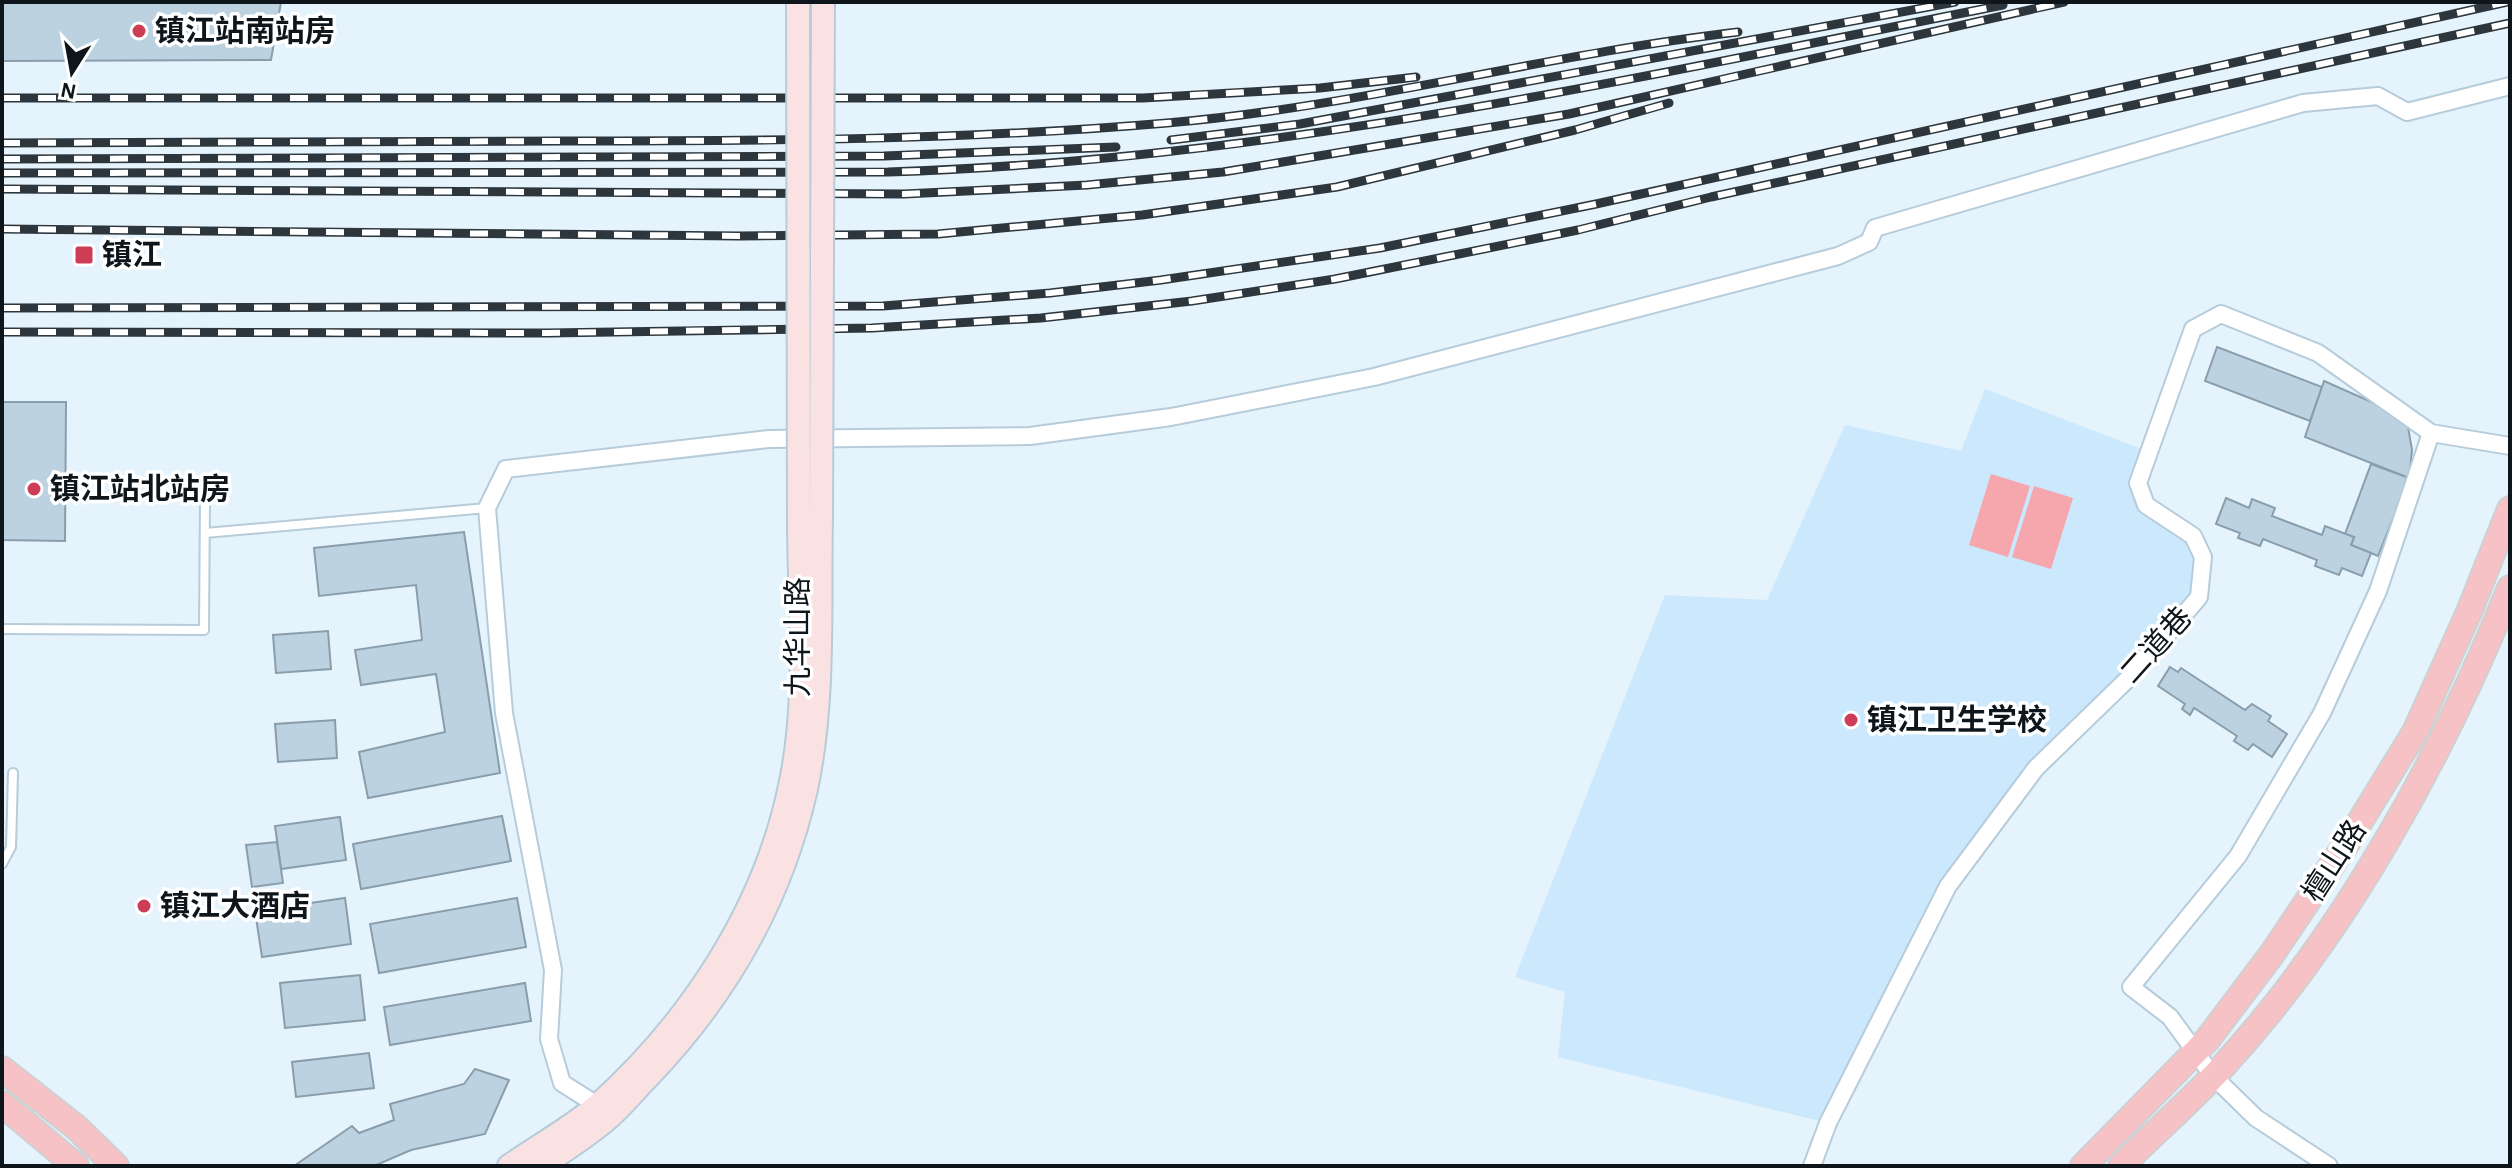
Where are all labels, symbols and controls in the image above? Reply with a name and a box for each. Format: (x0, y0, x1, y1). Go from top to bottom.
place label: 镇江站南站房 (155, 15, 335, 47)
marker: 镇江站南站房 (130, 22, 148, 40)
north arrow (32, 32, 112, 112)
text: N (59, 78, 78, 103)
place label: 镇江 (102, 239, 162, 271)
marker: 镇江 (73, 244, 95, 266)
place label: 镇江站北站房 (50, 473, 230, 505)
marker: 镇江站北站房 (25, 480, 43, 498)
street label: 九华山路 (782, 577, 814, 697)
street label: 二道巷 (2114, 601, 2198, 689)
place label: 镇江卫生学校 (1867, 704, 2047, 736)
marker: 镇江卫生学校 (1842, 711, 1860, 729)
street label: 檀山路 (2296, 815, 2372, 907)
place label: 镇江大酒店 (160, 890, 310, 922)
marker: 镇江大酒店 (135, 897, 153, 915)

